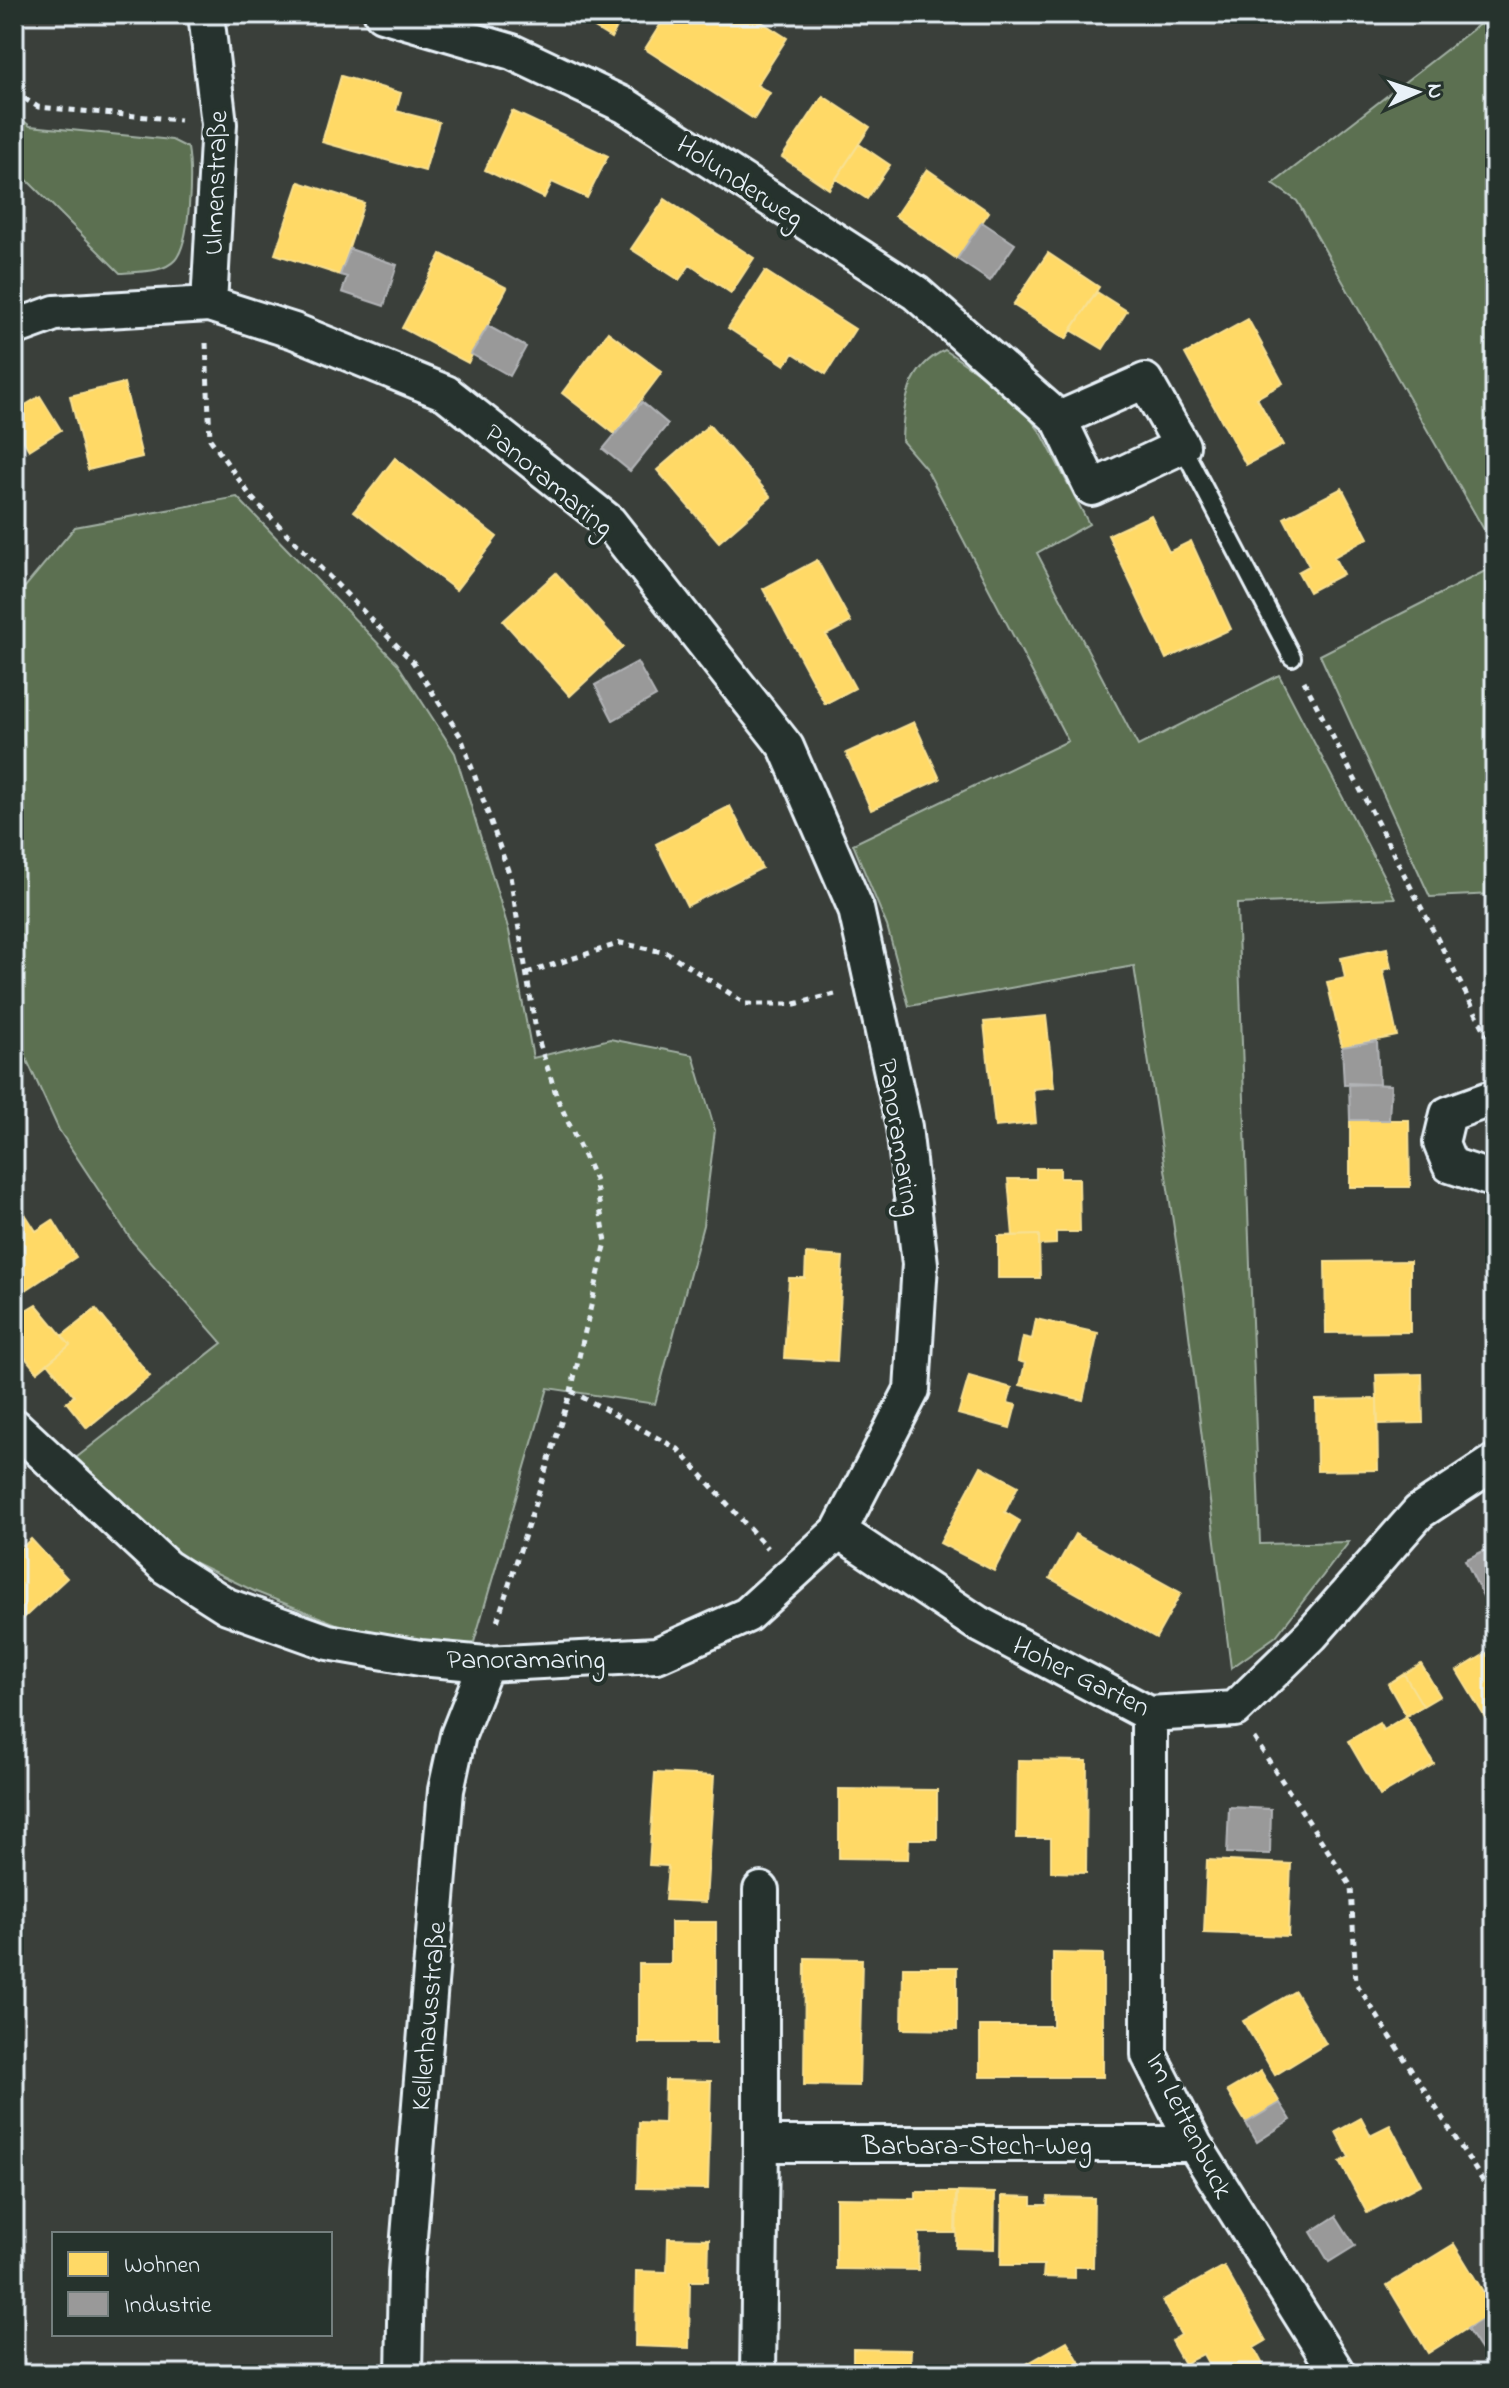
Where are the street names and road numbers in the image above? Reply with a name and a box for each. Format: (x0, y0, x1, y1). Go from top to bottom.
street label: Ulmenstraße (194, 109, 241, 256)
street label: Holunderweg (667, 126, 811, 240)
street label: Panoramaring (474, 415, 622, 548)
street label: Panoramaring (865, 1056, 930, 1219)
street label: Hoher Garten (1005, 1627, 1156, 1729)
street label: Panoramaring (447, 1641, 605, 1682)
street label: Kellerhausstraße (402, 1919, 459, 2113)
street label: Im Lettenbuck (1134, 2047, 1243, 2207)
street label: Barbara-Stech-Weg (861, 2127, 1092, 2168)

